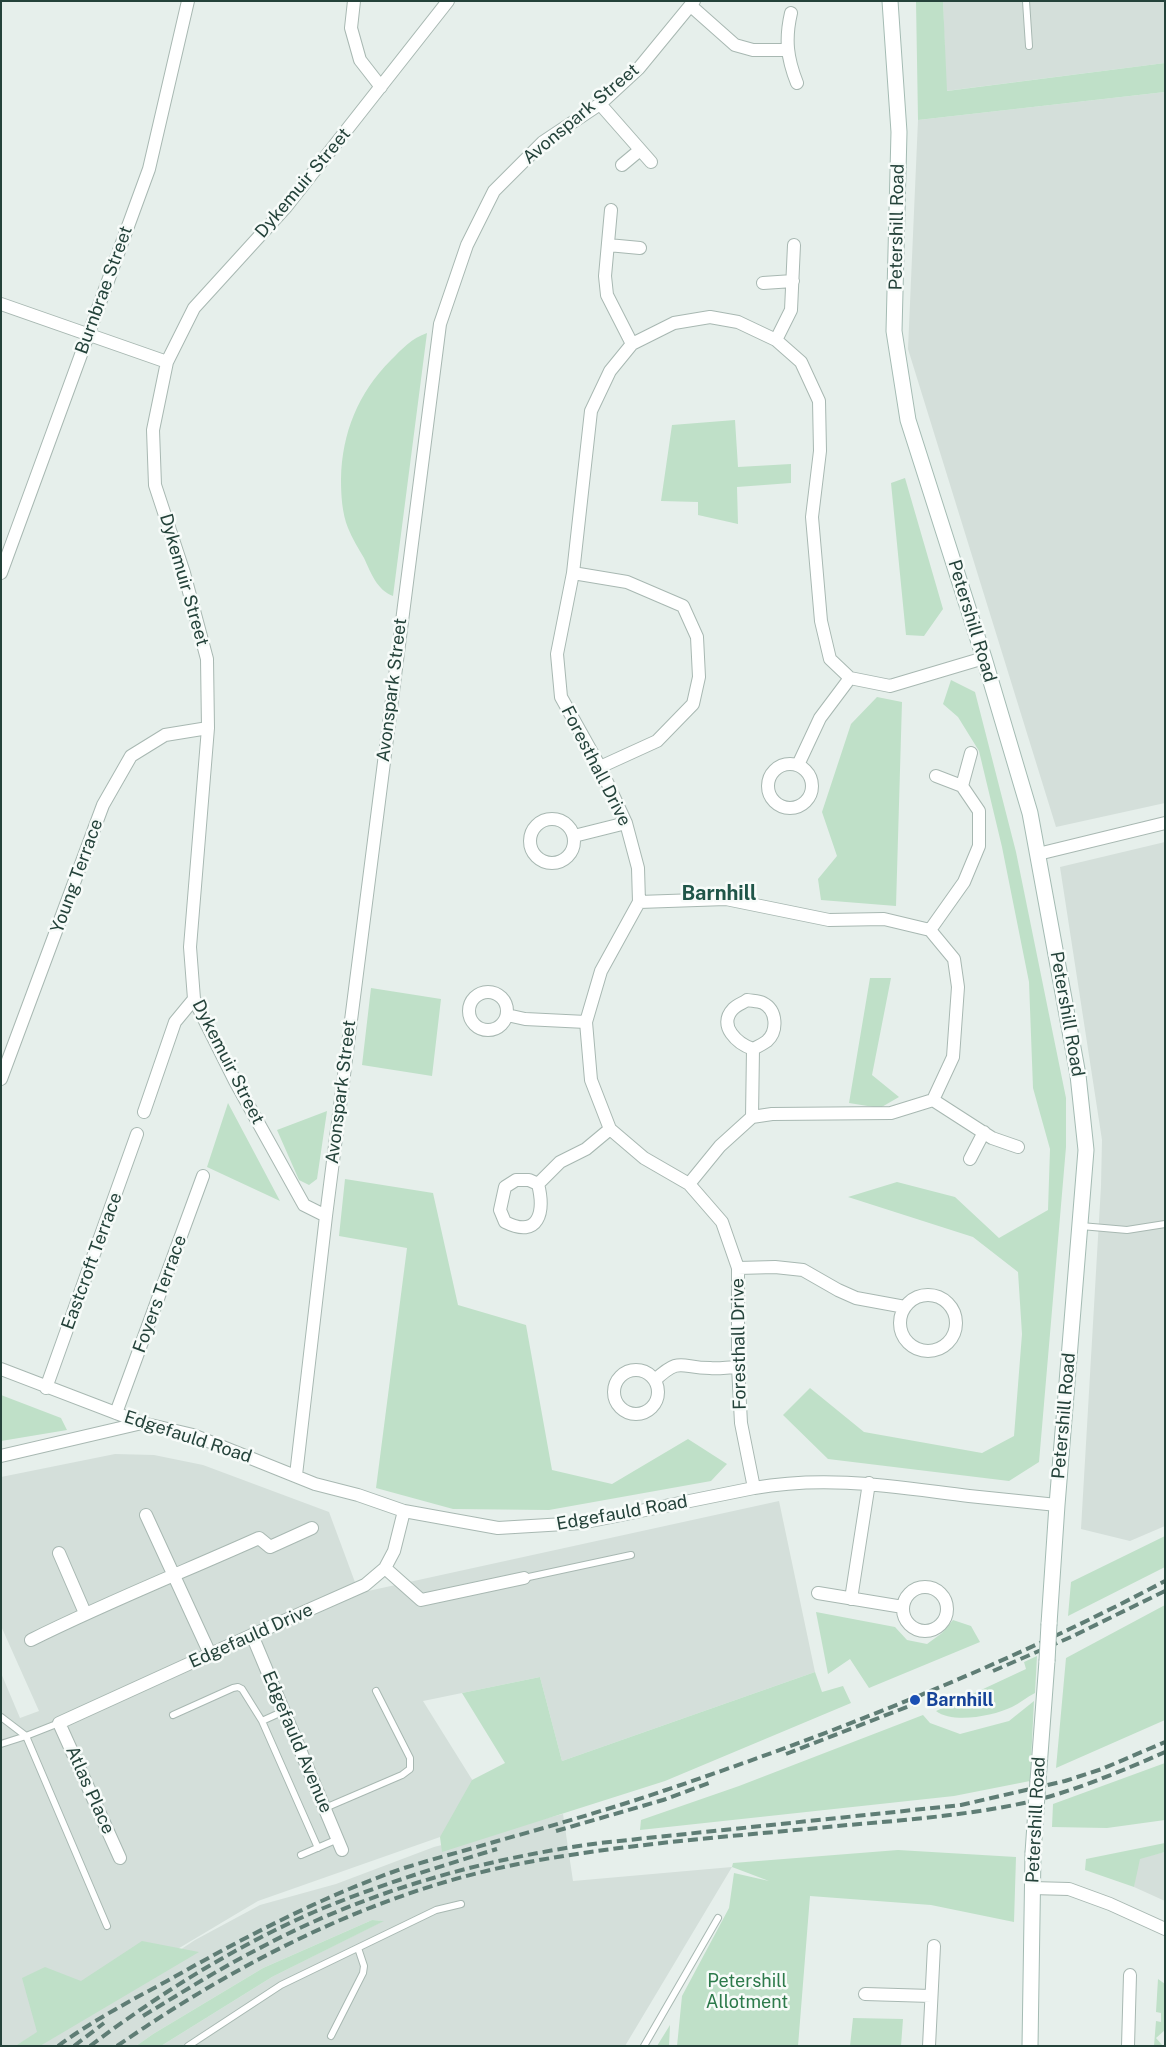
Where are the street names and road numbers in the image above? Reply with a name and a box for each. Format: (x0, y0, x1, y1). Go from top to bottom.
street label: Avonspark Street (519, 59, 643, 169)
street label: Dykemuir Street (251, 124, 355, 242)
street label: Petershill Road (885, 163, 909, 291)
street label: Burnbrae Street (71, 223, 137, 357)
street label: Dykemuir Street (155, 511, 213, 649)
street label: Petershill Road (943, 557, 1001, 685)
street label: Avonspark Street (372, 617, 412, 763)
street label: Foresthall Drive (556, 702, 636, 830)
street label: Young Terrace (46, 816, 108, 936)
street label: Petershill Road (1045, 950, 1089, 1078)
street label: Dykemuir Street (187, 996, 269, 1128)
street label: Avonspark Street (321, 1019, 361, 1165)
street label: Eastcroft Terrace (57, 1190, 127, 1332)
street label: Foyers Terrace (129, 1232, 191, 1356)
street label: Foresthall Drive (727, 1278, 751, 1410)
street label: Petershill Road (1048, 1352, 1080, 1480)
street label: Edgefauld Road (121, 1406, 255, 1468)
street label: Edgefauld Road (555, 1491, 689, 1535)
street label: Edgefauld Drive (186, 1599, 316, 1673)
street label: Edgefauld Avenue (257, 1668, 337, 1816)
street label: Atlas Place (61, 1743, 119, 1837)
street label: Petershill Road (1022, 1756, 1050, 1884)

